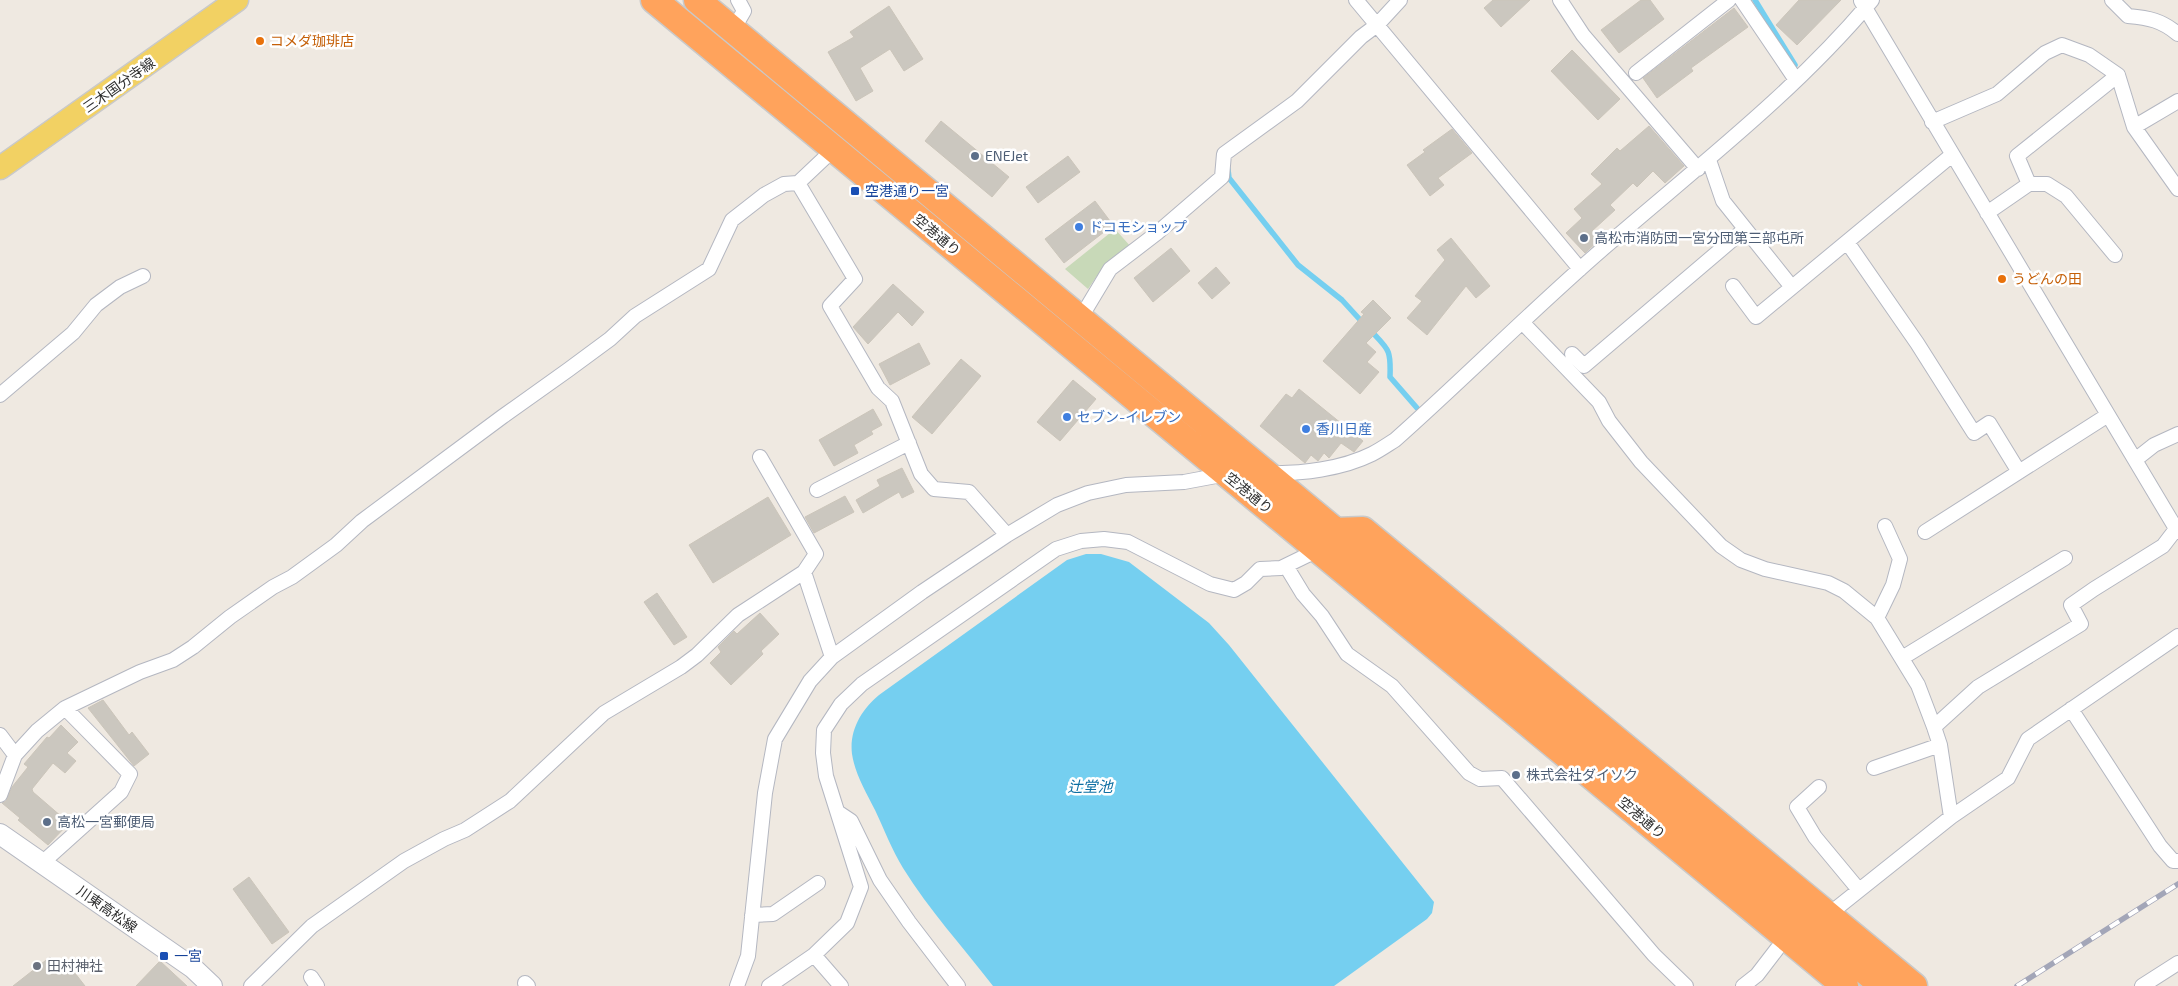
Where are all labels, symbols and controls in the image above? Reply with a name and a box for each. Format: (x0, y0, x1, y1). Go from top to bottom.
place label: コメダ珈琲店 (270, 32, 354, 49)
marker: コメダ珈琲店 (254, 35, 266, 47)
street label: 三木国分寺線 (79, 54, 158, 116)
place label: ENEJet (985, 147, 1028, 164)
marker: ENEJet (969, 150, 981, 162)
place label: 空港通り一宮 (865, 182, 949, 199)
marker: 空港通り一宮 (849, 185, 861, 197)
street label: 空港通り (910, 210, 964, 259)
place label: ドコモショップ (1089, 218, 1187, 235)
marker: ドコモショップ (1073, 221, 1085, 233)
place label: 高松市消防団一宮分団第三部屯所 (1594, 229, 1804, 246)
marker: 高松市消防団一宮分団第三部屯所 (1578, 232, 1590, 244)
place label: うどんの田 (2012, 270, 2082, 287)
marker: うどんの田 (1996, 273, 2008, 285)
place label: セブン-イレブン (1077, 408, 1181, 425)
marker: セブン-イレブン (1061, 411, 1073, 423)
place label: 香川日産 (1316, 420, 1372, 437)
marker: 香川日産 (1300, 423, 1312, 435)
street label: 空港通り (1222, 468, 1276, 517)
place label: 株式会社ダイソク (1526, 766, 1638, 783)
marker: 株式会社ダイソク (1510, 769, 1522, 781)
water label: 辻堂池 (1067, 777, 1114, 795)
street label: 空港通り (1615, 793, 1669, 842)
place label: 高松一宮郵便局 (57, 813, 155, 830)
marker: 高松一宮郵便局 (41, 816, 53, 828)
street label: 川東高松線 (74, 882, 141, 936)
place label: 一宮 (174, 947, 202, 964)
marker: 一宮 (158, 950, 170, 962)
place label: 田村神社 (47, 957, 103, 974)
marker: 田村神社 (31, 960, 43, 972)

